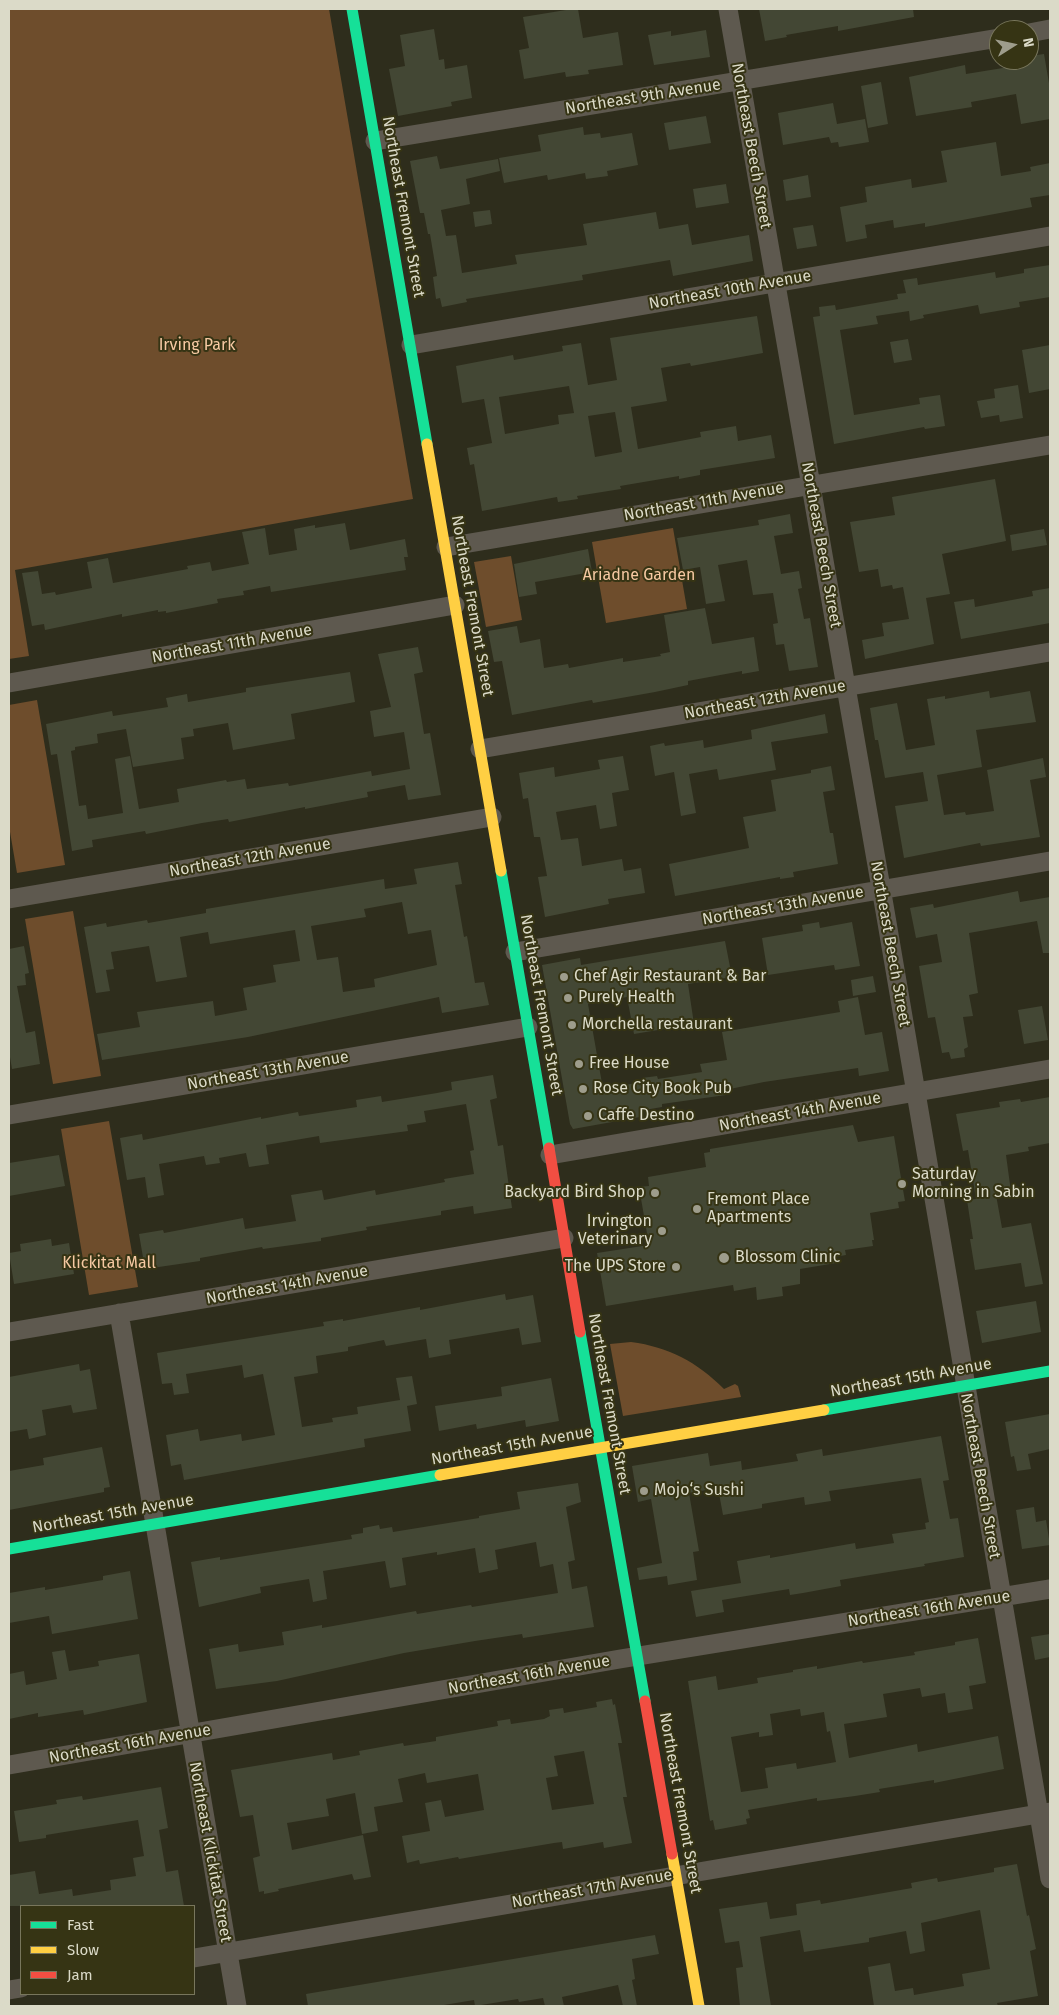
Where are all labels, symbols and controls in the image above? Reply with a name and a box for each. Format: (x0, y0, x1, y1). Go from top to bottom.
north arrow (989, 20, 1039, 70)
text: N (1019, 36, 1037, 49)
street label: Northeast Beech Street (727, 62, 775, 230)
street label: Northeast 9th Avenue (564, 75, 722, 119)
street label: Northeast Fremont Street (378, 115, 428, 299)
street label: Northeast 10th Avenue (647, 266, 813, 314)
park label: Irving Park (159, 336, 235, 356)
street label: Northeast Beech Street (797, 461, 845, 629)
street label: Northeast 11th Avenue (622, 478, 786, 526)
street label: Northeast Fremont Street (447, 514, 497, 698)
park label: Ariadne Garden (583, 566, 695, 586)
street label: Northeast 11th Avenue (150, 620, 314, 668)
street label: Northeast 12th Avenue (683, 676, 847, 724)
street label: Northeast 12th Avenue (168, 834, 332, 882)
street label: Northeast Beech Street (866, 860, 914, 1028)
street label: Northeast 13th Avenue (701, 882, 865, 930)
street label: Northeast Fremont Street (516, 913, 566, 1097)
place label: Chef Agir Restaurant & Bar (574, 967, 766, 987)
marker: Chef Agir Restaurant & Bar (558, 971, 570, 983)
place label: Purely Health (578, 988, 675, 1008)
marker: Purely Health (562, 992, 574, 1004)
place label: Morchella restaurant (582, 1015, 733, 1035)
marker: Morchella restaurant (566, 1019, 578, 1031)
street label: Northeast 13th Avenue (186, 1047, 350, 1095)
place label: Free House (589, 1054, 669, 1074)
marker: Free House (573, 1058, 585, 1070)
place label: Rose City Book Pub (593, 1079, 732, 1099)
marker: Rose City Book Pub (577, 1083, 589, 1095)
street label: Northeast 14th Avenue (718, 1088, 882, 1136)
place label: Caffe Destino (598, 1106, 695, 1126)
marker: Caffe Destino (582, 1110, 594, 1122)
place label: Saturday Morning in Sabin (912, 1165, 1035, 1203)
marker: Saturday Morning in Sabin (896, 1178, 908, 1190)
place label: Backyard Bird Shop (504, 1183, 645, 1203)
marker: Backyard Bird Shop (649, 1187, 661, 1199)
place label: Fremont Place Apartments (707, 1190, 810, 1228)
marker: Fremont Place Apartments (691, 1203, 703, 1215)
place label: Irvington Veterinary (578, 1212, 652, 1250)
marker: Irvington Veterinary (656, 1225, 668, 1237)
place label: Blossom Clinic (735, 1248, 840, 1268)
marker: Blossom Clinic (717, 1251, 731, 1265)
park label: Klickitat Mall (62, 1254, 156, 1274)
place label: The UPS Store (565, 1257, 666, 1277)
street label: Northeast 14th Avenue (205, 1261, 369, 1309)
marker: The UPS Store (670, 1261, 682, 1273)
street label: Northeast Fremont Street (584, 1312, 634, 1496)
street label: Northeast 15th Avenue (829, 1354, 993, 1402)
street label: Northeast Beech Street (956, 1392, 1004, 1560)
street label: Northeast 15th Avenue (430, 1422, 594, 1470)
place label: Mojo‘s Sushi (654, 1481, 744, 1501)
marker: Mojo‘s Sushi (638, 1485, 650, 1497)
street label: Northeast 15th Avenue (31, 1490, 195, 1538)
street label: Northeast 16th Avenue (846, 1587, 1012, 1631)
street label: Northeast 16th Avenue (447, 1651, 611, 1699)
street label: Northeast Fremont Street (655, 1711, 705, 1895)
street label: Northeast 16th Avenue (48, 1720, 212, 1768)
street label: Northeast Klickitat Street (185, 1760, 235, 1944)
street label: Northeast 17th Avenue (510, 1865, 674, 1913)
legend (20, 1905, 195, 1995)
text: Fast (67, 1916, 94, 1934)
text: Slow (67, 1941, 99, 1959)
text: Jam (67, 1966, 93, 1984)

